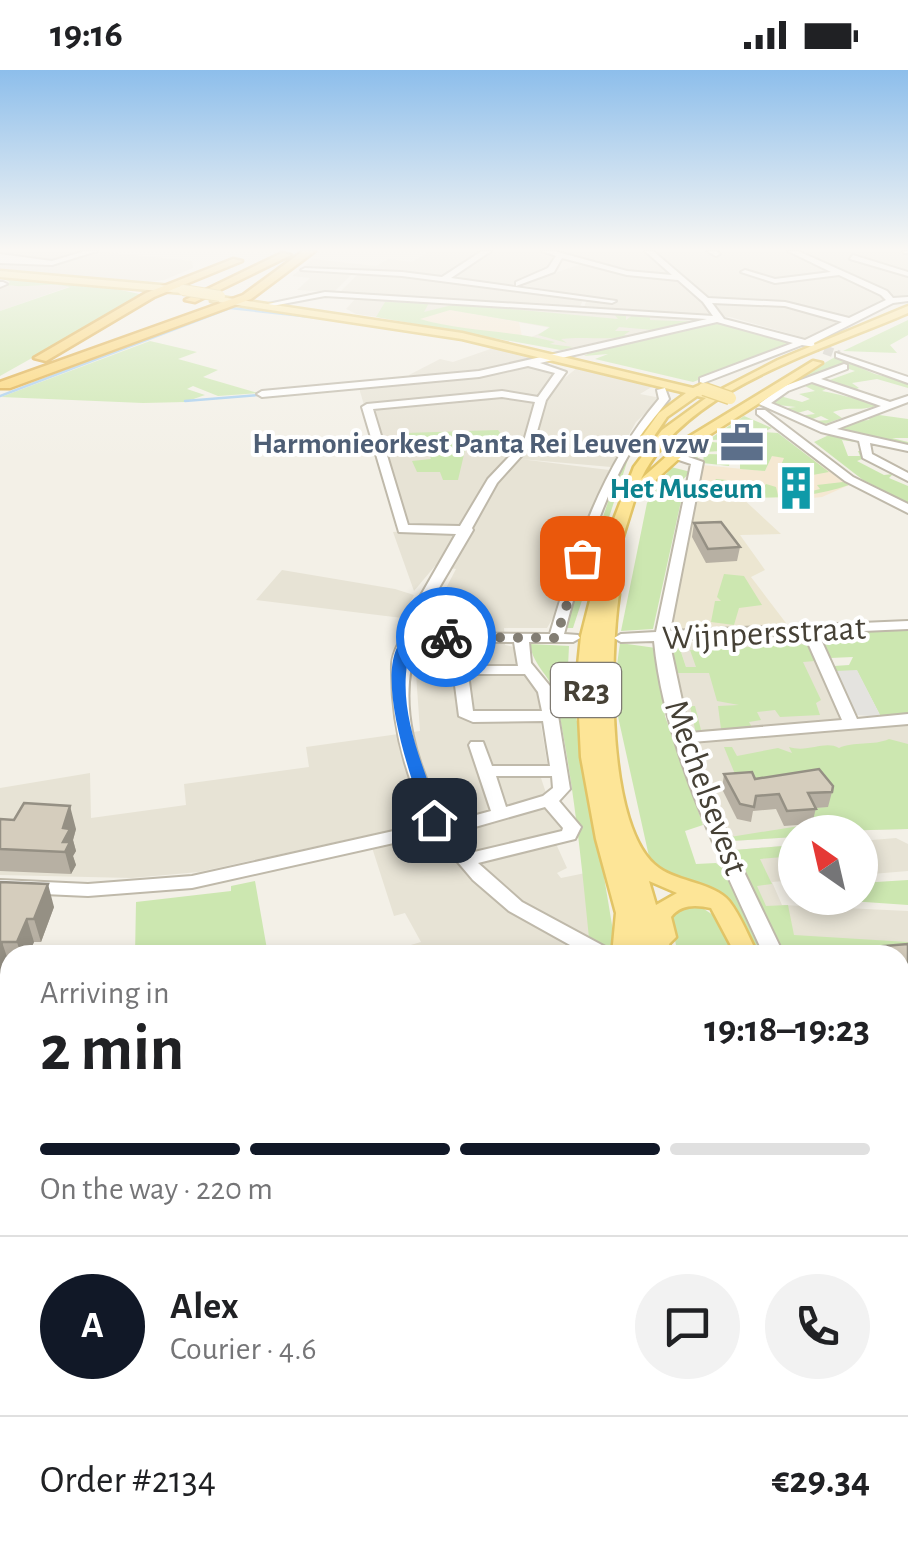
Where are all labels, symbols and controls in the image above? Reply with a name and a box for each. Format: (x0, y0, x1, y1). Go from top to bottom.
text: 19:16 (50, 16, 123, 54)
office icon: Harmonieorkest Panta Rei Leuven vzw (718, 419, 766, 467)
place label: Harmonieorkest Panta Rei Leuven vzw (252, 429, 709, 459)
building icon: Het Museum (772, 464, 820, 512)
place label: Het Museum (609, 474, 763, 504)
pin (540, 516, 625, 601)
icon: bag (555, 531, 610, 586)
courier (396, 587, 496, 687)
icon: bike (419, 610, 474, 665)
street label: Wijnpersstraat (661, 611, 867, 656)
road number: R23 (551, 663, 621, 717)
street label: Mechelsevest (658, 695, 753, 880)
pin (392, 778, 477, 863)
icon: home (407, 793, 462, 848)
north arrow (778, 815, 878, 915)
map controls (778, 815, 878, 915)
text: Arriving in (40, 977, 169, 1009)
text: 19:18–19:23 (704, 1011, 870, 1049)
text: 2 min (40, 1017, 184, 1082)
text: On the way · 220 m (40, 1173, 273, 1205)
button: chat (635, 1274, 740, 1379)
button: phone (765, 1274, 870, 1379)
text: Alex (170, 1288, 239, 1326)
text: A (81, 1307, 104, 1345)
text: Courier · 4.6 (170, 1333, 317, 1365)
text: Order #2134 (40, 1462, 216, 1500)
text: €29.34 (772, 1462, 870, 1500)

